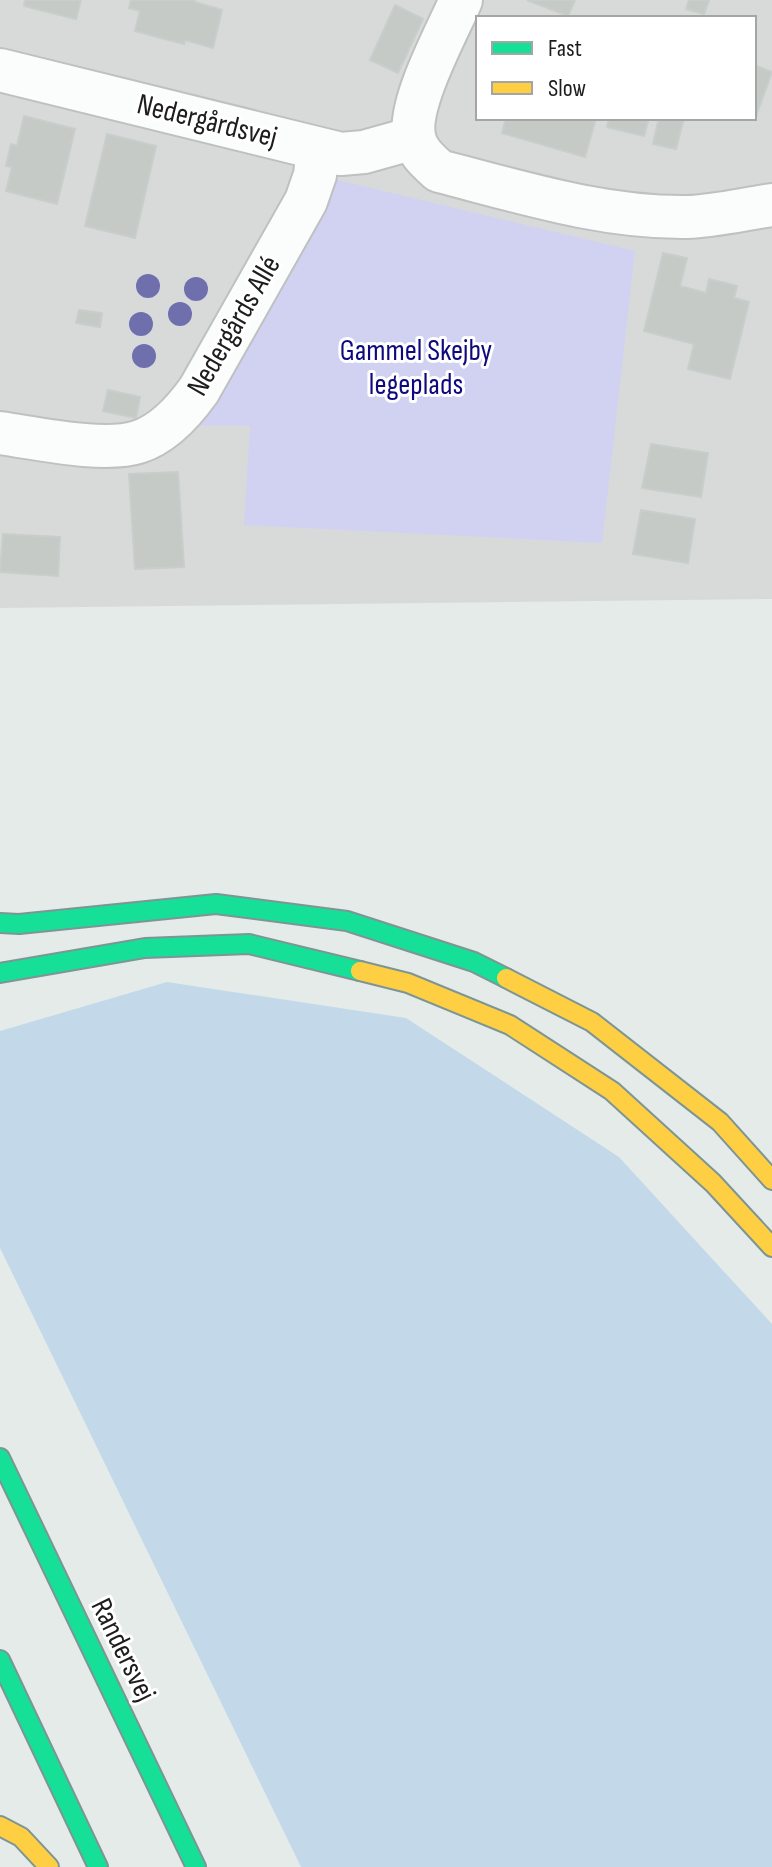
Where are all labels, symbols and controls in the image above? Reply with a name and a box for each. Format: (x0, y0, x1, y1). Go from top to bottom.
legend (476, 16, 756, 120)
text: Fast (548, 34, 582, 63)
text: Slow (548, 74, 586, 103)
street label: Nedergårdsvej (133, 86, 281, 156)
street label: Nedergårds Allé (180, 250, 288, 402)
park label: Gammel Skejby legeplads (340, 333, 493, 403)
street label: Randersvej (83, 1593, 163, 1707)

